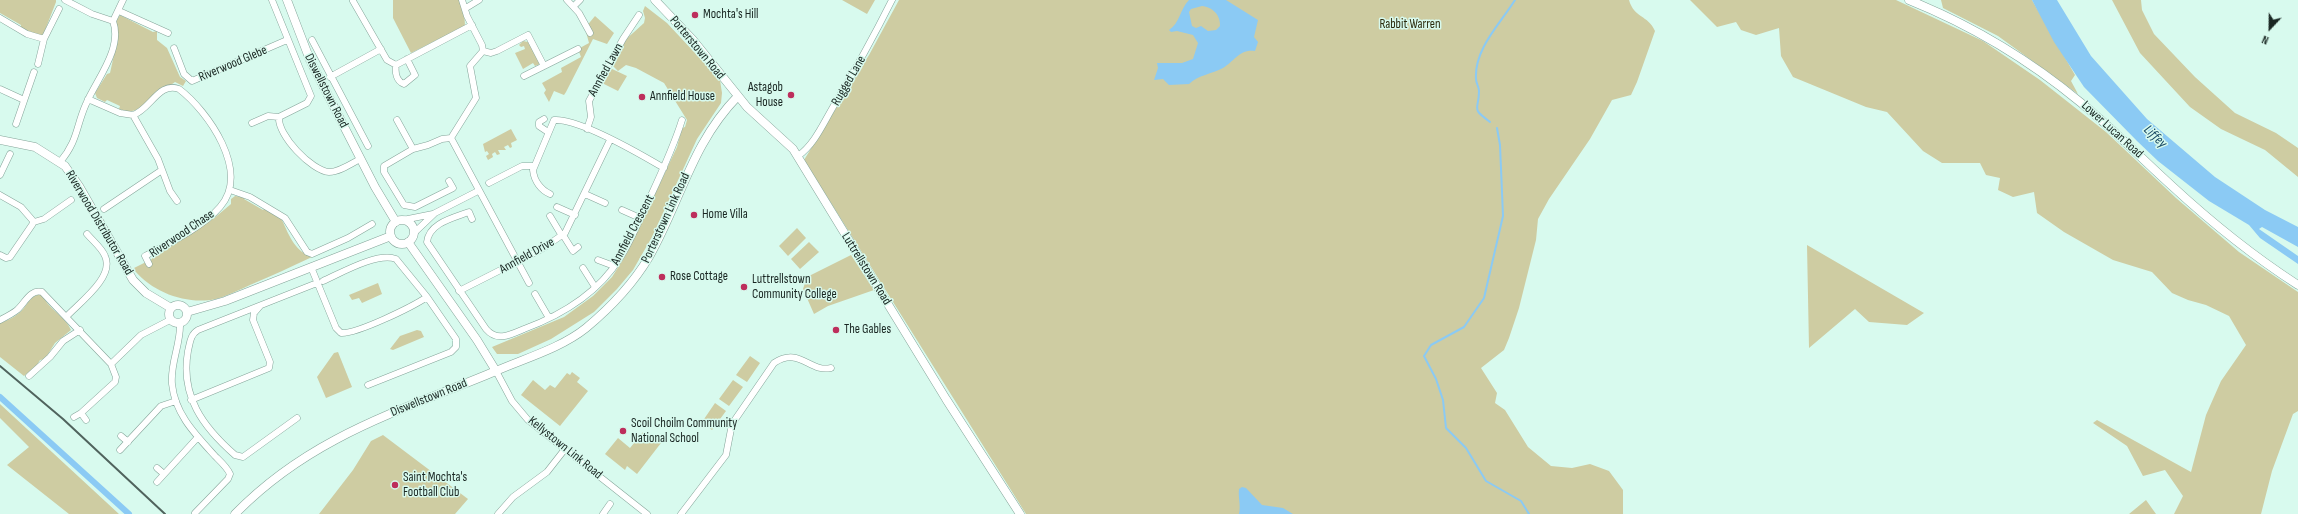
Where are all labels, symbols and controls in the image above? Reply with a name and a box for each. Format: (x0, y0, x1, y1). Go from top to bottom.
place label: Mochta's Hill (703, 7, 759, 23)
north arrow (2250, 8, 2290, 48)
marker: Mochta's Hill (690, 10, 700, 20)
street label: Porterstown Road (666, 13, 728, 83)
park label: Rabbit Warren (1379, 17, 1441, 33)
text: N (2260, 32, 2270, 47)
street label: Annfied Lawn (585, 41, 627, 99)
street label: Riverwood Glebe (196, 43, 270, 85)
street label: Diswellstown Road (301, 51, 351, 131)
street label: Rugged Lane (828, 53, 870, 109)
place label: Astagob House (748, 80, 783, 111)
place label: Annfield House (650, 89, 715, 105)
marker: Astagob House (786, 90, 796, 100)
marker: Annfield House (637, 92, 647, 102)
street label: Lower Lucan Road (2078, 98, 2146, 162)
water label: Liffey (2140, 122, 2170, 152)
street label: Riverwood Distributor Road (62, 168, 136, 278)
street label: Porterstown Link Road (638, 170, 694, 266)
street label: Annfield Crescent (608, 192, 658, 268)
street label: Riverwood Chase (147, 207, 217, 261)
place label: Home Villa (702, 207, 748, 223)
marker: Home Villa (689, 210, 699, 220)
street label: Luttrellstown Road (838, 230, 894, 308)
street label: Annfield Drive (497, 235, 557, 277)
place label: Rose Cottage (670, 269, 728, 285)
marker: Rose Cottage (657, 272, 667, 282)
place label: Luttrellstown Community College (752, 272, 837, 303)
marker: Luttrellstown Community College (739, 282, 749, 292)
place label: The Gables (844, 322, 891, 338)
marker: The Gables (831, 325, 841, 335)
street label: Diswellstown Road (388, 376, 470, 420)
street label: Kellystown Link Road (525, 413, 605, 483)
place label: Scoil Choilm Community National School (631, 416, 737, 447)
marker: Scoil Choilm Community National School (618, 426, 628, 436)
place label: Saint Mochta's Football Club (403, 470, 467, 501)
marker: Saint Mochta's Football Club (390, 480, 400, 490)

